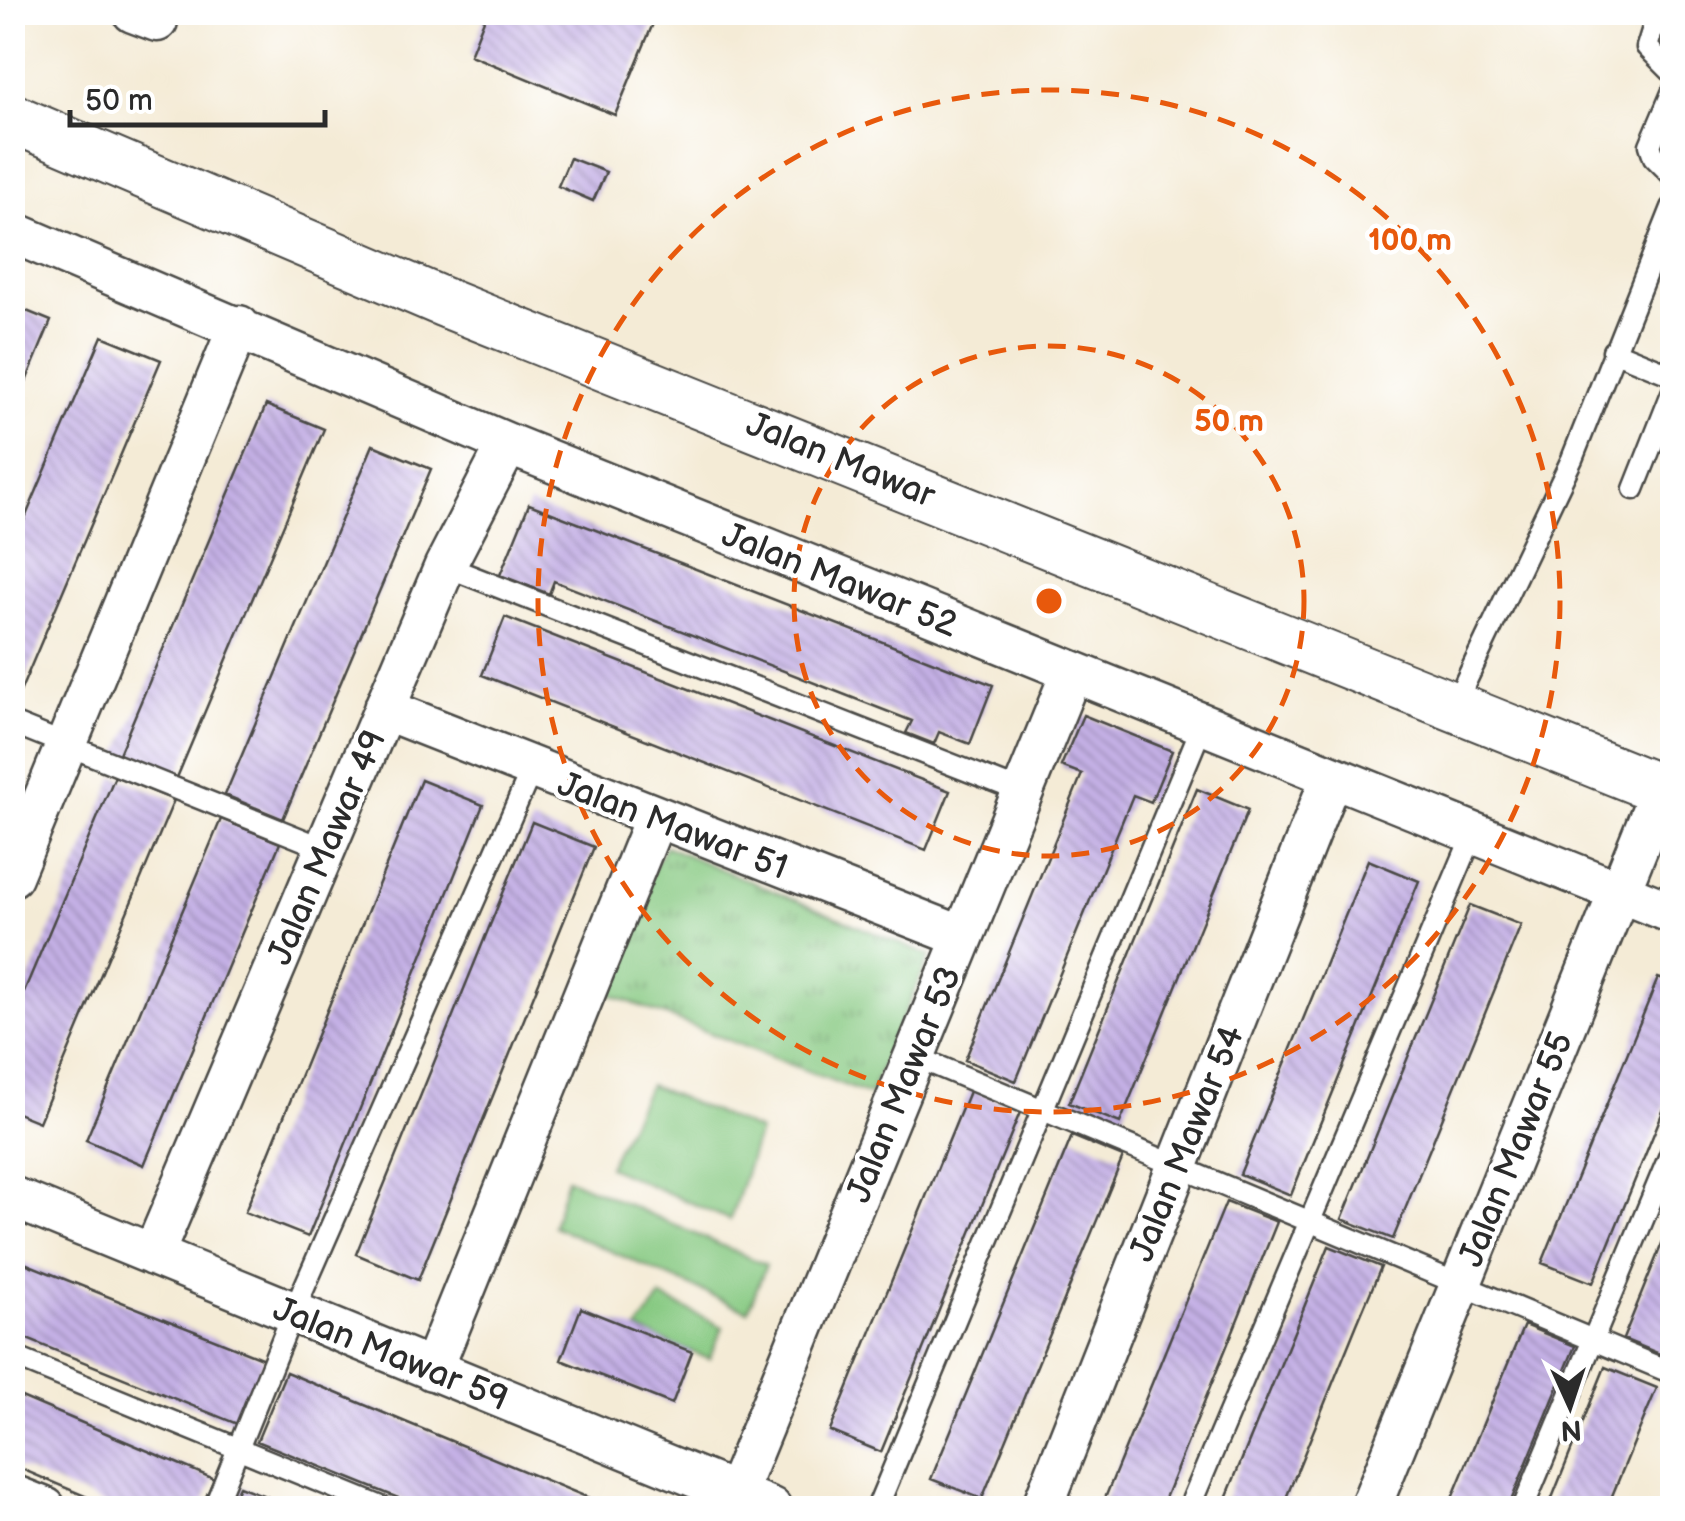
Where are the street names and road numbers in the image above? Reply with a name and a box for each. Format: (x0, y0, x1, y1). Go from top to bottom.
street label: Jalan Mawar (740, 403, 942, 518)
street label: Jalan Mawar 52 (716, 514, 964, 647)
street label: Jalan Mawar 49 (259, 724, 396, 971)
street label: Jalan Mawar 51 (551, 763, 793, 890)
street label: Jalan Mawar 53 (838, 960, 971, 1209)
street label: Jalan Mawar 54 (1121, 1019, 1254, 1268)
street label: Jalan Mawar 55 (1450, 1026, 1583, 1273)
street label: Jalan Mawar 59 (267, 1288, 514, 1421)

